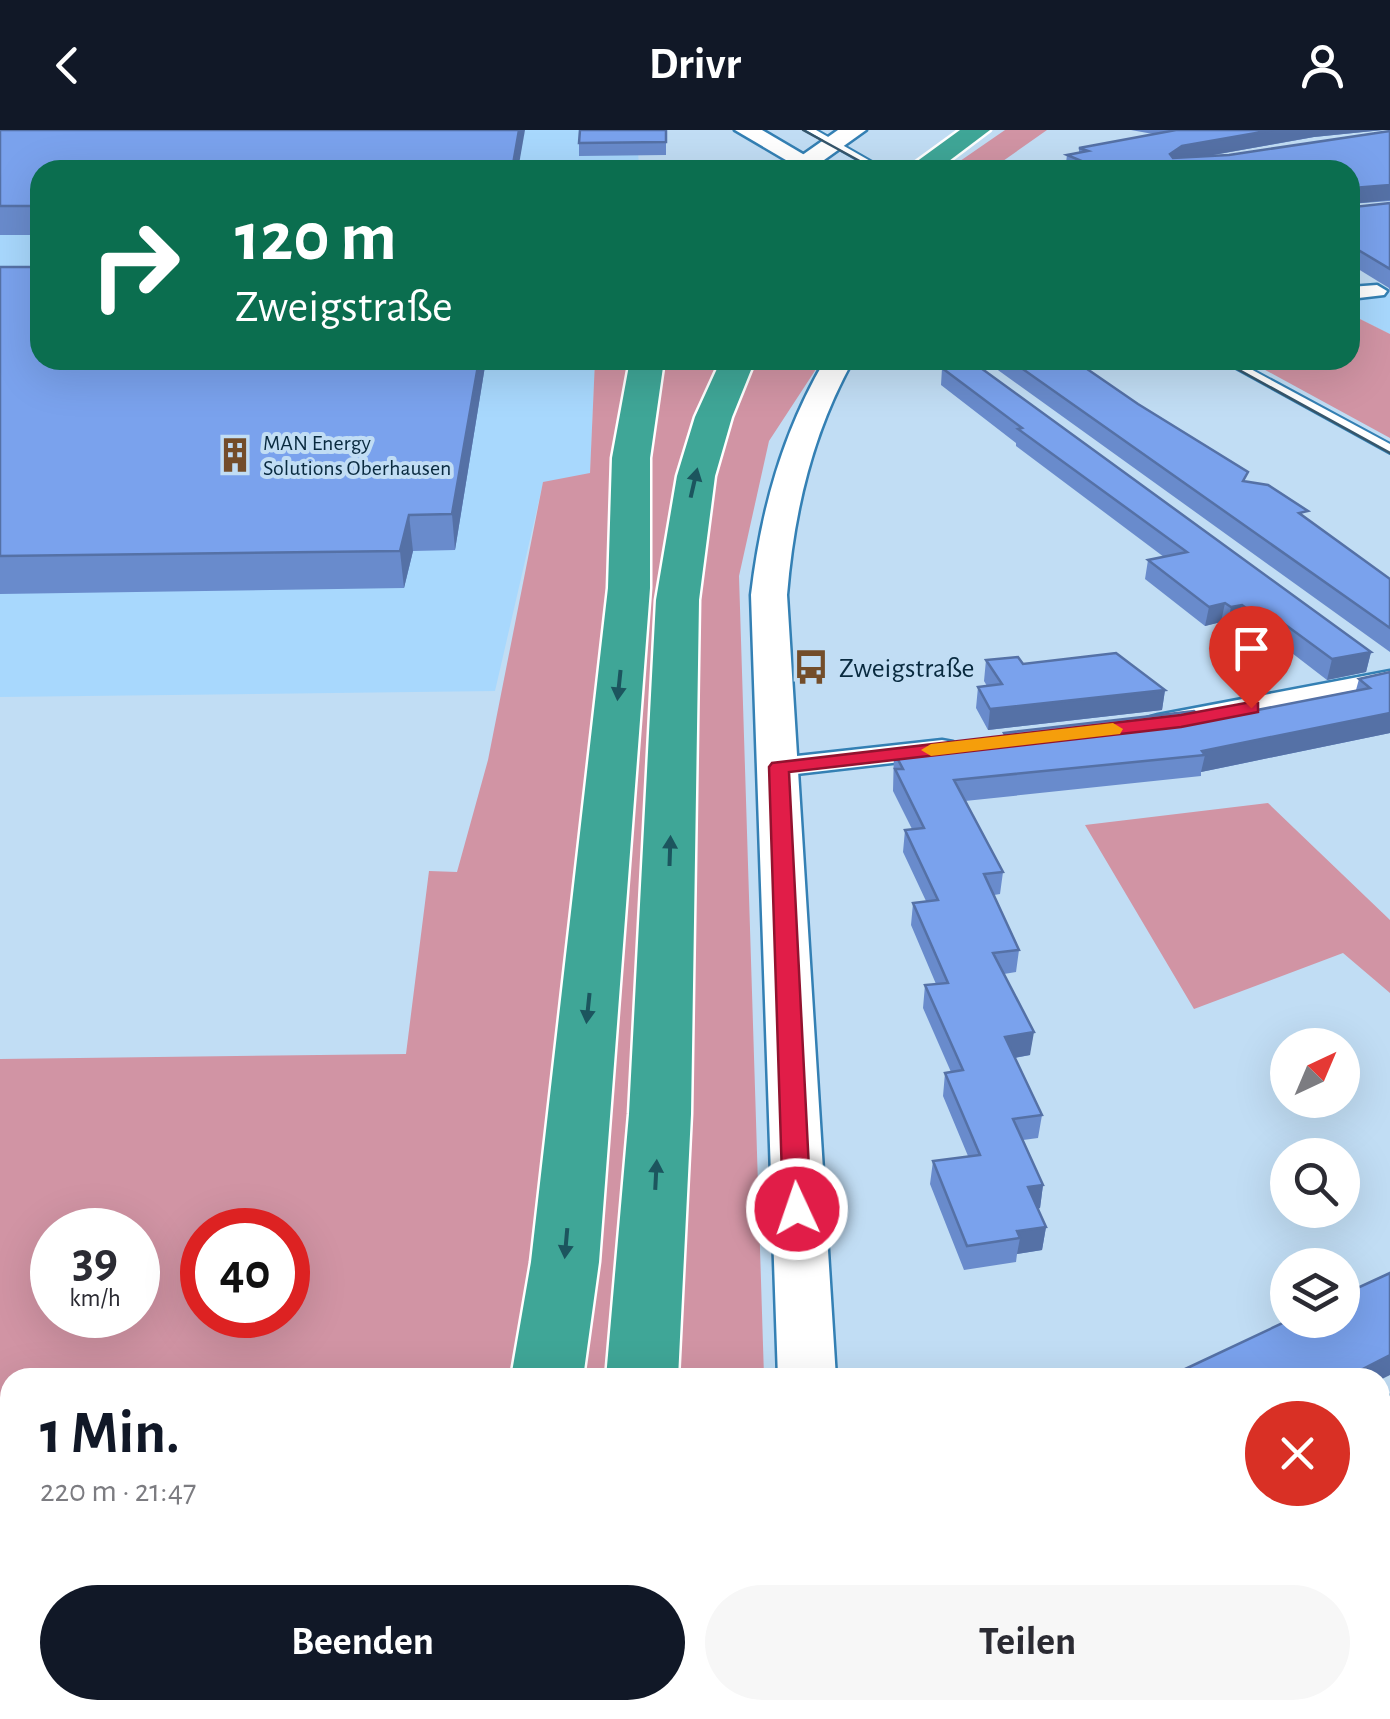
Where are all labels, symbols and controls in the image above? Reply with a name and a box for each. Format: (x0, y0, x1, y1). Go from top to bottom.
icon: back (40, 38, 95, 93)
icon: person (1295, 38, 1350, 93)
text: Drivr (649, 42, 741, 87)
icon: right (70, 200, 200, 330)
text: 120 m (235, 203, 397, 273)
text: Zweigstraße (235, 285, 453, 330)
place label: MAN Energy Solutions Oberhausen (263, 432, 451, 479)
building icon: MAN Energy Solutions Oberhausen (216, 436, 254, 474)
one-way arrow (687, 467, 702, 498)
pin (1209, 606, 1294, 709)
icon: arrive (1224, 621, 1279, 676)
bus stop icon: Zweigstraße (792, 648, 830, 686)
place label: Zweigstraße (839, 655, 974, 683)
one-way arrow (611, 669, 627, 701)
one-way arrow (662, 834, 678, 866)
one-way arrow (579, 993, 595, 1024)
north arrow (1270, 1028, 1360, 1118)
map controls (1270, 1028, 1360, 1338)
button: search (1270, 1138, 1360, 1228)
position arrow (745, 1157, 849, 1261)
one-way arrow (649, 1159, 665, 1191)
speed limit sign: 40 (180, 1208, 310, 1338)
one-way arrow (558, 1228, 574, 1260)
text: 39 (72, 1236, 118, 1286)
button: layers (1270, 1248, 1360, 1338)
text: km/h (69, 1286, 121, 1311)
button: close (1245, 1401, 1350, 1506)
text: 1 Min. (40, 1404, 180, 1464)
text: 220 m · 21:47 (40, 1475, 196, 1507)
button: Beenden (40, 1585, 685, 1700)
button: Teilen (705, 1585, 1350, 1700)

